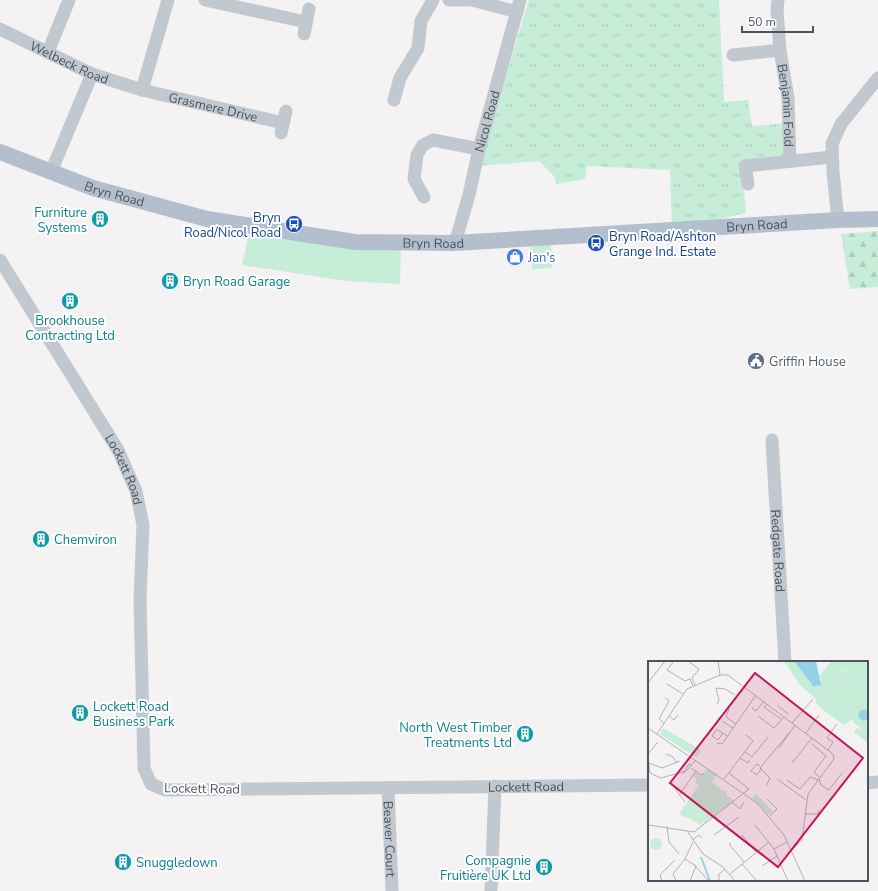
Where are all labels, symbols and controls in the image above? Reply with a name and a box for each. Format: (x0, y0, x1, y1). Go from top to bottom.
scale bar (742, 8, 813, 34)
text: 50 m (748, 14, 776, 30)
street label: Welbeck Road (27, 37, 111, 89)
street label: Benjamin Fold (772, 63, 798, 147)
street label: Grasmere Drive (167, 88, 259, 127)
street label: Nicol Road (471, 88, 505, 154)
street label: Bryn Road (81, 177, 146, 212)
place label: Furniture Systems (34, 204, 87, 237)
building icon: Furniture Systems (90, 209, 110, 229)
place label: Bryn Road/Nicol Road (184, 209, 281, 242)
bus stop icon: Bryn Road/Nicol Road (284, 214, 304, 234)
street label: Bryn Road (726, 215, 788, 237)
place label: Bryn Road/Ashton Grange Ind. Estate (609, 228, 716, 261)
bus stop icon: Bryn Road/Ashton Grange Ind. Estate (586, 233, 606, 253)
street label: Bryn Road (402, 234, 465, 253)
shop icon: Jan's (505, 247, 525, 267)
place label: Jan's (527, 249, 556, 267)
building icon: Bryn Road Garage (160, 271, 180, 291)
place label: Bryn Road Garage (183, 273, 290, 291)
building icon: Brookhouse Contracting Ltd (60, 291, 80, 311)
place label: Brookhouse Contracting Ltd (25, 312, 115, 345)
public building icon: Griffin House (746, 351, 766, 371)
place label: Griffin House (769, 353, 846, 371)
street label: Lockett Road (100, 431, 147, 506)
street label: Redgate Road (766, 509, 789, 593)
building icon: Chemviron (31, 529, 51, 549)
place label: Chemviron (54, 531, 117, 549)
inset map (648, 661, 868, 881)
place label: Lockett Road Business Park (93, 698, 175, 731)
building icon: Lockett Road Business Park (70, 703, 90, 723)
place label: North West Timber Treatments Ltd (399, 719, 512, 752)
building icon: North West Timber Treatments Ltd (515, 724, 535, 744)
street label: Lockett Road (488, 778, 564, 797)
street label: Lockett Road (164, 779, 240, 799)
street label: Beaver Court (379, 800, 399, 878)
building icon: Snuggledown (113, 852, 133, 872)
place label: Compagnie Fruitière UK Ltd (440, 852, 531, 885)
place label: Snuggledown (136, 854, 218, 872)
building icon: Compagnie Fruitière UK Ltd (534, 857, 554, 877)

